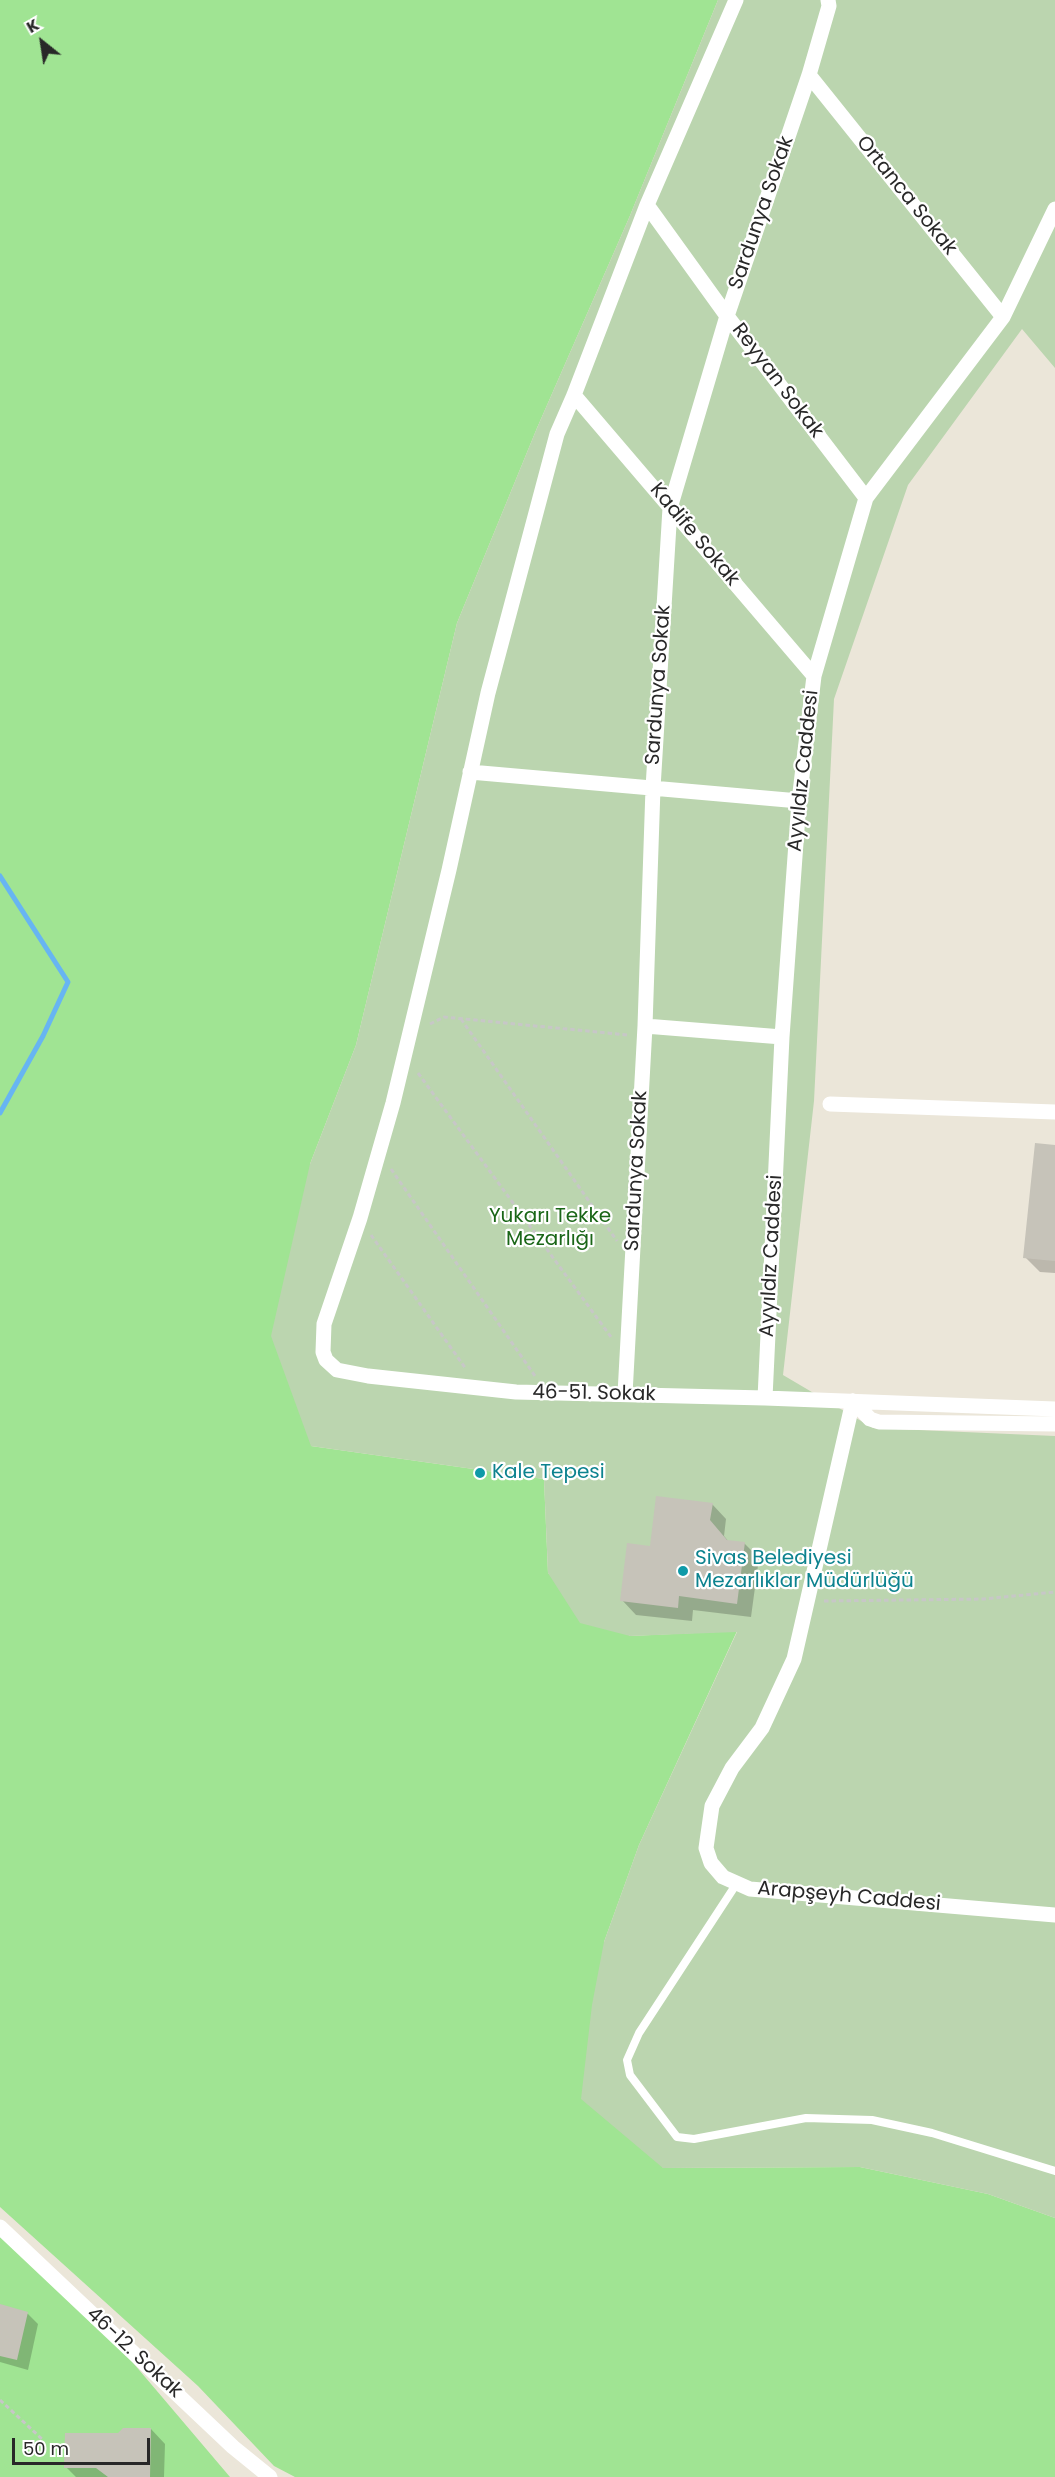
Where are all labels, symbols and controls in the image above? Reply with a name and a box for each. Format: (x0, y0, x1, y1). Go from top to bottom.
north arrow (12, 12, 72, 72)
text: K (22, 13, 43, 39)
street label: Ortanca Sokak (851, 132, 961, 260)
street label: Sardunya Sokak (725, 133, 799, 293)
street label: Reyyan Sokak (726, 319, 828, 443)
street label: Kadife Sokak (644, 479, 744, 591)
street label: Sardunya Sokak (641, 604, 677, 766)
street label: Ayyıldız Caddesi (784, 689, 824, 853)
street label: Sardunya Sokak (621, 1090, 653, 1252)
street label: Ayyıldız Caddesi (756, 1174, 788, 1338)
park label: Yukarı Tekke Mezarlığı (489, 1205, 611, 1252)
street label: 46-51. Sokak (532, 1381, 656, 1407)
place label: Kale Tepesi (492, 1461, 605, 1485)
marker: Kale Tepesi (473, 1466, 487, 1480)
place label: Sivas Belediyesi Mezarlıklar Müdürlüğü (695, 1547, 914, 1594)
marker: Sivas Belediyesi Mezarlıklar Müdürlüğü (676, 1564, 690, 1578)
street label: Arapşeyh Caddesi (756, 1877, 942, 1917)
street label: 46-12. Sokak (81, 2302, 187, 2404)
scale bar (15, 2426, 153, 2464)
text: 50 m (23, 2436, 69, 2461)

